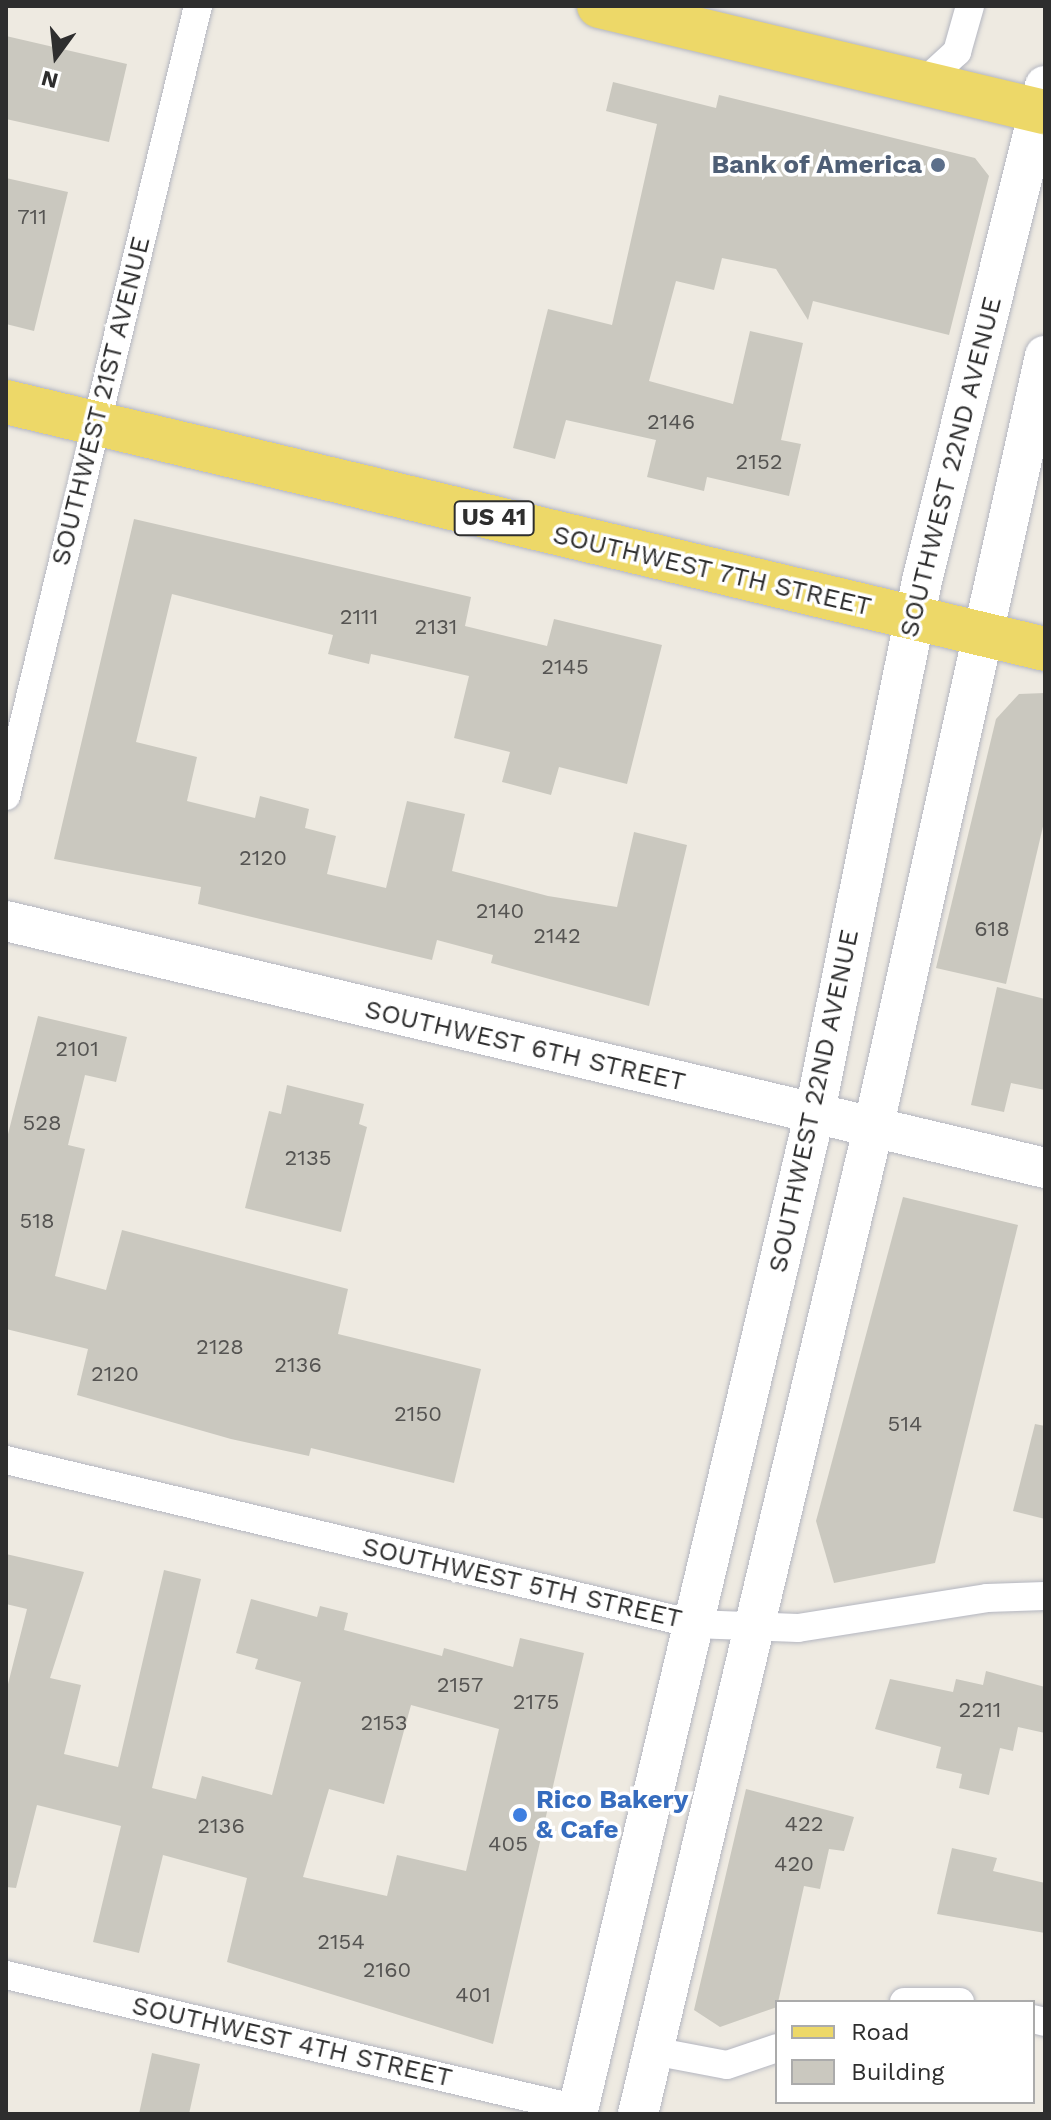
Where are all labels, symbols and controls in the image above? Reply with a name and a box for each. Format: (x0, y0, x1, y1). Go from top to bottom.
north arrow (16, 16, 96, 96)
text: N (39, 65, 61, 94)
place label: Bank of America (710, 149, 922, 181)
marker: Bank of America (929, 156, 947, 174)
house number: 711 (17, 204, 47, 230)
street label: SOUTHWEST 21ST AVENUE (45, 232, 157, 570)
street label: SOUTHWEST 22ND AVENUE (893, 293, 1009, 641)
house number: 2146 (647, 409, 695, 435)
house number: 2152 (735, 449, 783, 475)
road number: US 41 (452, 498, 536, 538)
street label: SOUTHWEST 7TH STREET (549, 519, 875, 623)
house number: 2111 (340, 604, 378, 630)
house number: 2131 (415, 614, 457, 640)
house number: 2145 (541, 654, 589, 680)
house number: 2120 (239, 845, 287, 871)
house number: 2140 (476, 898, 524, 924)
house number: 618 (974, 916, 1010, 942)
house number: 2142 (533, 923, 581, 949)
street label: SOUTHWEST 22ND AVENUE (762, 926, 866, 1276)
street label: SOUTHWEST 6TH STREET (361, 994, 689, 1098)
house number: 2101 (55, 1036, 99, 1062)
house number: 528 (22, 1110, 62, 1136)
house number: 2135 (284, 1145, 332, 1171)
house number: 518 (20, 1208, 54, 1234)
house number: 2128 (196, 1334, 244, 1360)
house number: 2136 (274, 1352, 322, 1378)
house number: 2120 (91, 1361, 139, 1387)
house number: 2150 (394, 1401, 442, 1427)
house number: 514 (888, 1411, 922, 1437)
street label: SOUTHWEST 5TH STREET (359, 1531, 685, 1635)
house number: 2157 (437, 1672, 483, 1698)
house number: 2175 (513, 1689, 559, 1715)
house number: 2211 (959, 1697, 1001, 1723)
house number: 2153 (360, 1710, 408, 1736)
place label: Rico Bakery & Cafe (536, 1784, 688, 1846)
marker: Rico Bakery & Cafe (511, 1806, 529, 1824)
house number: 422 (784, 1811, 824, 1837)
house number: 2136 (197, 1813, 245, 1839)
house number: 405 (488, 1831, 528, 1857)
house number: 420 (774, 1851, 814, 1877)
house number: 2154 (317, 1929, 365, 1955)
house number: 2160 (363, 1957, 411, 1983)
house number: 401 (455, 1982, 491, 2008)
street label: SOUTHWEST 4TH STREET (129, 1990, 455, 2094)
legend (775, 2000, 1035, 2104)
text: Road (851, 2018, 910, 2046)
text: Building (851, 2058, 944, 2086)

